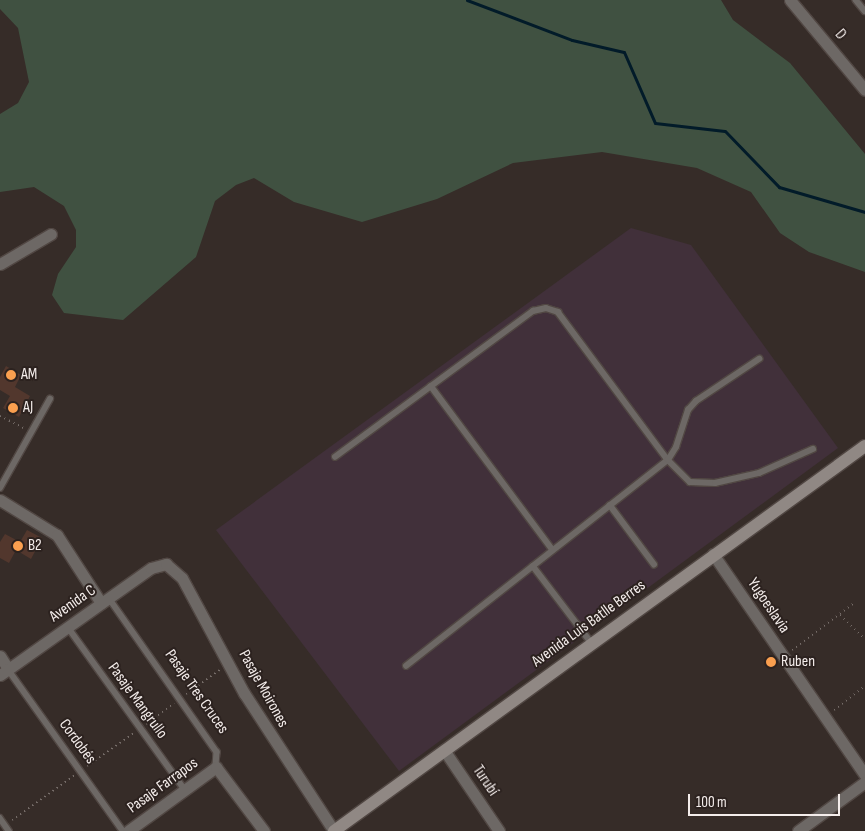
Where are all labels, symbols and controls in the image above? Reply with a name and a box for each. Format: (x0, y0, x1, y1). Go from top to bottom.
street label: D (830, 26, 850, 44)
place label: AM (21, 365, 37, 385)
marker: AM (5, 369, 17, 381)
place label: AJ (23, 398, 33, 418)
marker: AJ (7, 402, 19, 414)
place label: B2 (28, 536, 42, 556)
marker: B2 (12, 540, 24, 552)
street label: Yugoeslavia (743, 575, 793, 637)
street label: Avenida Luis Batlle Berres (528, 576, 650, 672)
street label: Avenida C (46, 581, 100, 627)
street label: Pasaje Tres Cruces (160, 646, 232, 738)
street label: Pasaje Moirones (234, 647, 292, 731)
place label: Ruben (781, 652, 815, 672)
marker: Ruben (765, 656, 777, 668)
street label: Pasaje Mangrullo (103, 659, 171, 743)
street label: Cordobés (54, 716, 100, 768)
street label: Pasaje Farrapos (124, 754, 202, 818)
street label: Turubí (468, 762, 502, 800)
scale bar (690, 784, 842, 816)
text: 100 m (696, 793, 727, 812)

